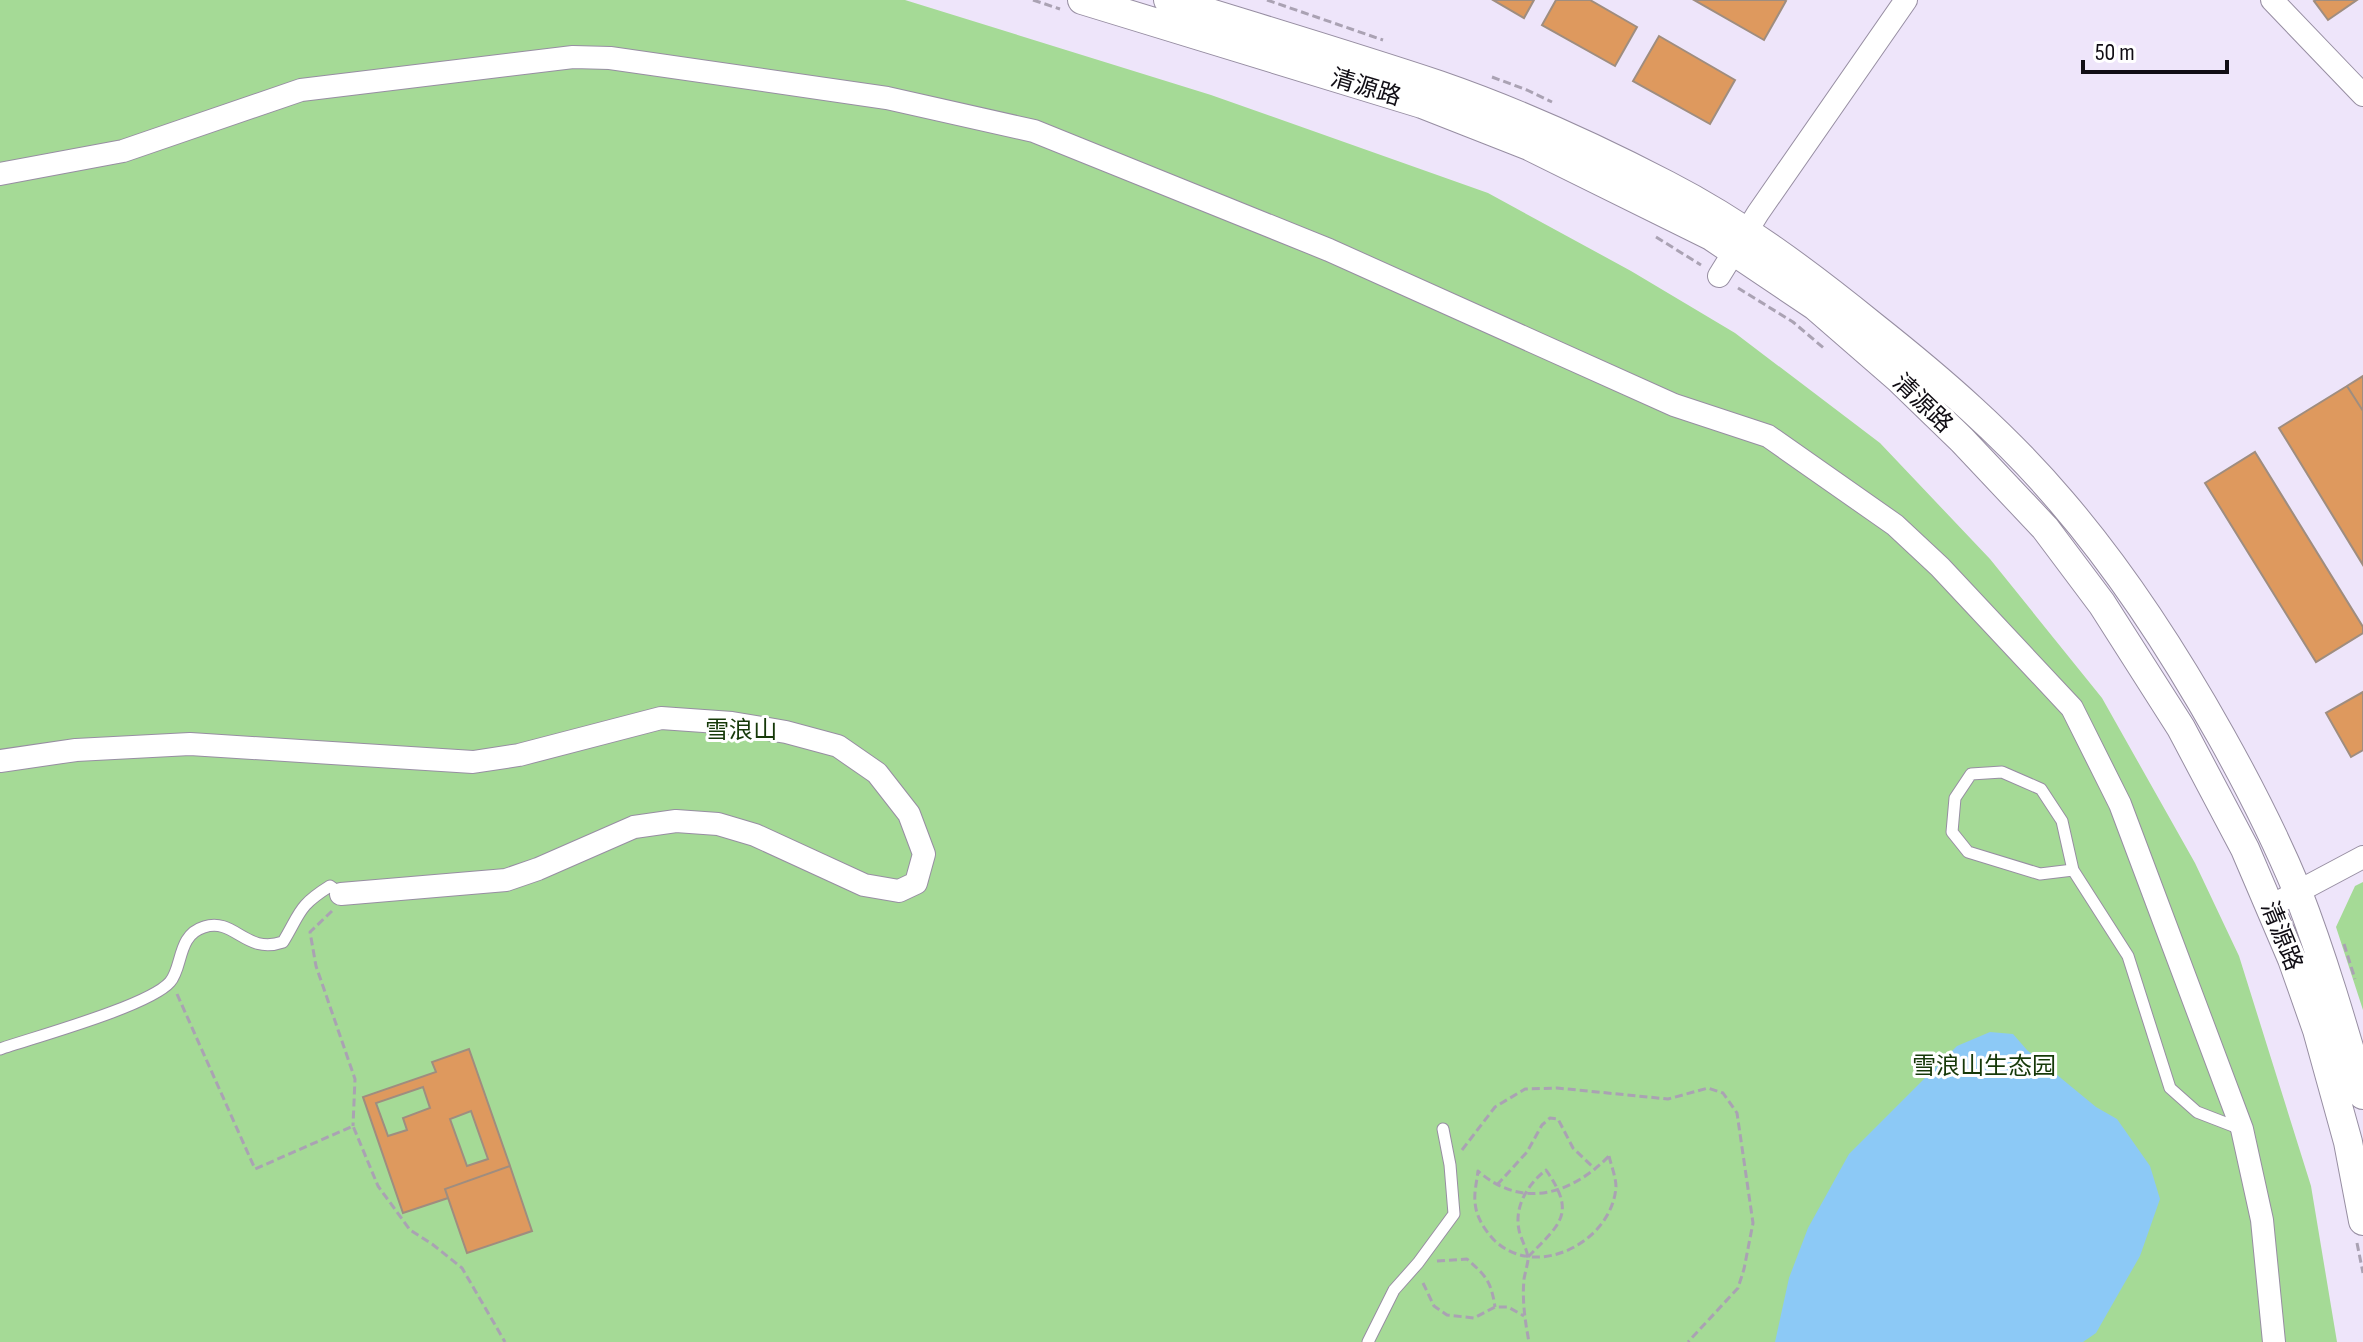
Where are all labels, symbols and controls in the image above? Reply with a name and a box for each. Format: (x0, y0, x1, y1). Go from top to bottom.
scale bar (2083, 24, 2227, 74)
text: 50 m (2095, 38, 2135, 67)
street label: 清源路 (1327, 63, 1405, 112)
street label: 清源路 (1887, 368, 1959, 439)
park label: 雪浪山 (705, 716, 777, 745)
street label: 清源路 (2255, 897, 2308, 975)
park label: 雪浪山生态园 (1912, 1052, 2056, 1081)

